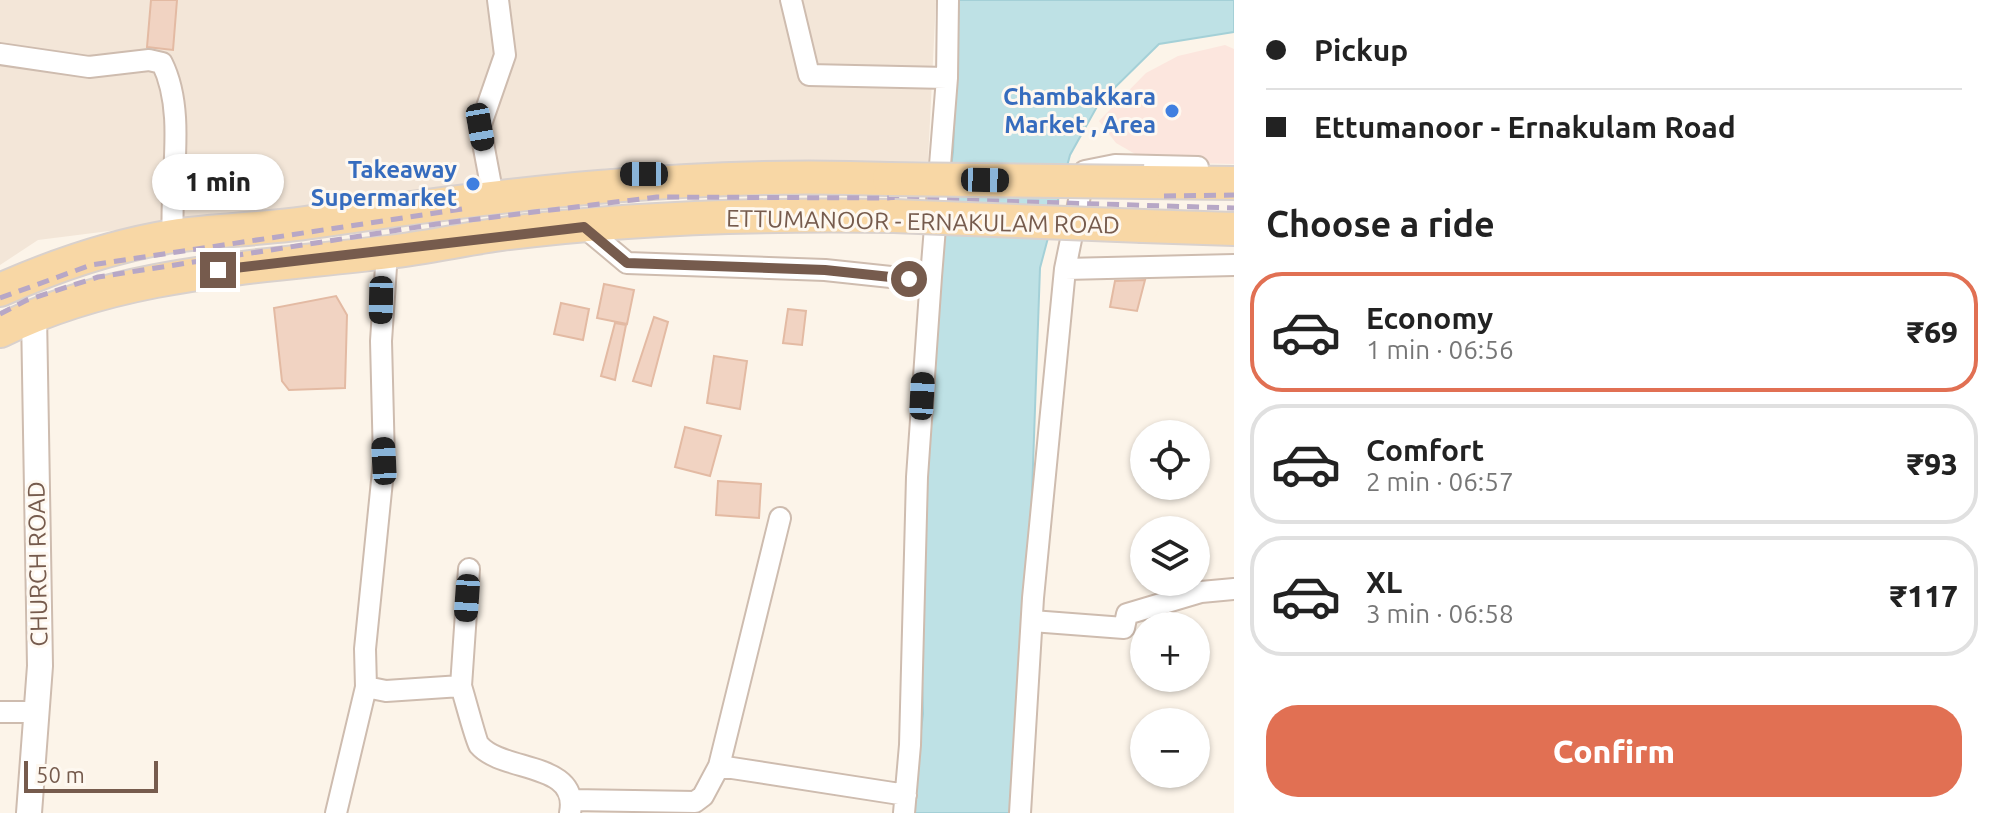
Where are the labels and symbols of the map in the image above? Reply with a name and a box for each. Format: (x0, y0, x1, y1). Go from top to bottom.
place label: Chambakkara Market , Area (1003, 83, 1156, 138)
car (464, 101, 496, 153)
marker: Chambakkara Market , Area (1163, 102, 1181, 120)
callout: 1 min (152, 154, 284, 210)
place label: Takeaway Supermarket (311, 156, 457, 211)
car (620, 162, 668, 186)
car (961, 168, 1009, 192)
marker: Takeaway Supermarket (464, 175, 482, 193)
street label: ETTUMANOOR - ERNAKULAM ROAD (726, 205, 1120, 238)
route end (200, 252, 236, 288)
route start (891, 261, 927, 297)
car (369, 276, 393, 324)
car (909, 371, 935, 421)
car (371, 436, 397, 486)
street label: CHURCH ROAD (23, 481, 52, 647)
car (453, 573, 481, 623)
scale bar (24, 757, 158, 793)

